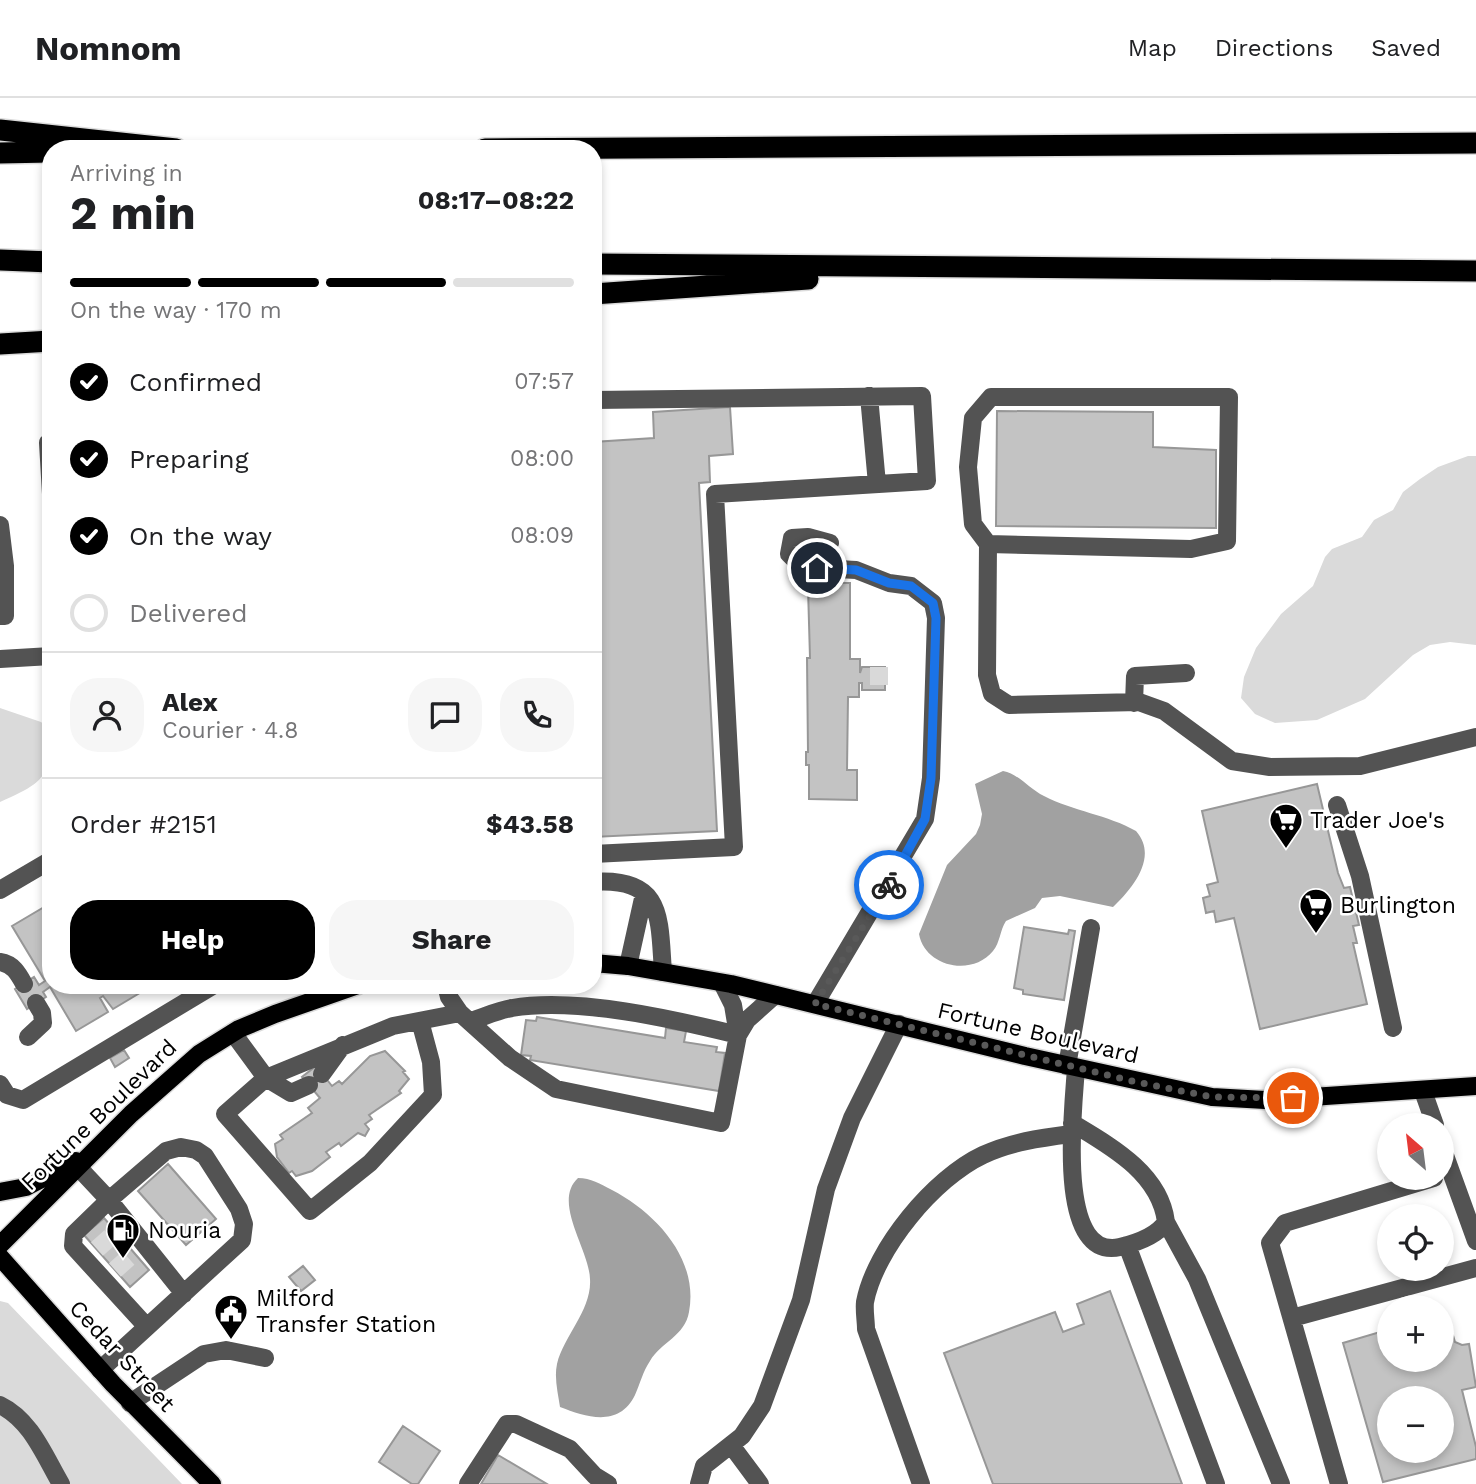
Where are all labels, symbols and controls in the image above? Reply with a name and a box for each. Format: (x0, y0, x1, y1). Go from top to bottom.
text: Nomnom (35, 29, 181, 68)
text: Map (1128, 34, 1177, 62)
text: Directions (1215, 34, 1333, 62)
text: Saved (1371, 34, 1441, 62)
text: Arriving in (70, 160, 183, 187)
text: 08:17–08:22 (418, 185, 574, 215)
text: 2 min (70, 186, 196, 240)
text: On the way · 170 m (70, 297, 282, 324)
icon: check (70, 363, 108, 401)
text: Confirmed (129, 367, 262, 397)
text: 07:57 (514, 368, 574, 395)
icon: check (70, 440, 108, 478)
text: Preparing (129, 444, 249, 474)
text: 08:00 (510, 445, 574, 472)
icon: check (70, 517, 108, 555)
text: On the way (129, 521, 272, 551)
text: 08:09 (510, 522, 574, 549)
pin (787, 538, 847, 598)
icon: home (798, 549, 836, 587)
text: Delivered (129, 598, 248, 628)
button: person (70, 678, 144, 752)
button: chat (408, 678, 482, 752)
button: phone (500, 678, 574, 752)
text: Alex (162, 687, 218, 717)
text: Courier · 4.8 (162, 717, 298, 744)
supermarket icon: Trader Joe's (1267, 801, 1305, 850)
place label: Trader Joe's (1310, 807, 1445, 834)
text: Order #2151 (70, 809, 217, 839)
text: $43.58 (486, 809, 574, 839)
courier (854, 850, 924, 920)
icon: bike (870, 866, 908, 904)
supermarket icon: Burlington (1297, 886, 1335, 935)
place label: Burlington (1340, 892, 1456, 919)
button: Help (70, 900, 315, 980)
button: Share (329, 900, 574, 980)
street label: Fortune Boulevard (935, 997, 1141, 1069)
street label: Fortune Boulevard (16, 1034, 182, 1196)
pin (1263, 1068, 1323, 1128)
icon: bag (1274, 1079, 1312, 1117)
north arrow (1377, 1113, 1454, 1190)
map controls (1377, 1113, 1454, 1463)
button: locate (1377, 1204, 1454, 1281)
fuel station icon: Nouria (104, 1211, 142, 1260)
place label: Nouria (148, 1217, 221, 1244)
place label: Milford Transfer Station (256, 1285, 436, 1338)
public building icon: Milford Transfer Station (212, 1292, 250, 1341)
street label: Cedar Street (64, 1295, 181, 1418)
button: + (1377, 1295, 1454, 1372)
button: − (1377, 1386, 1454, 1463)

